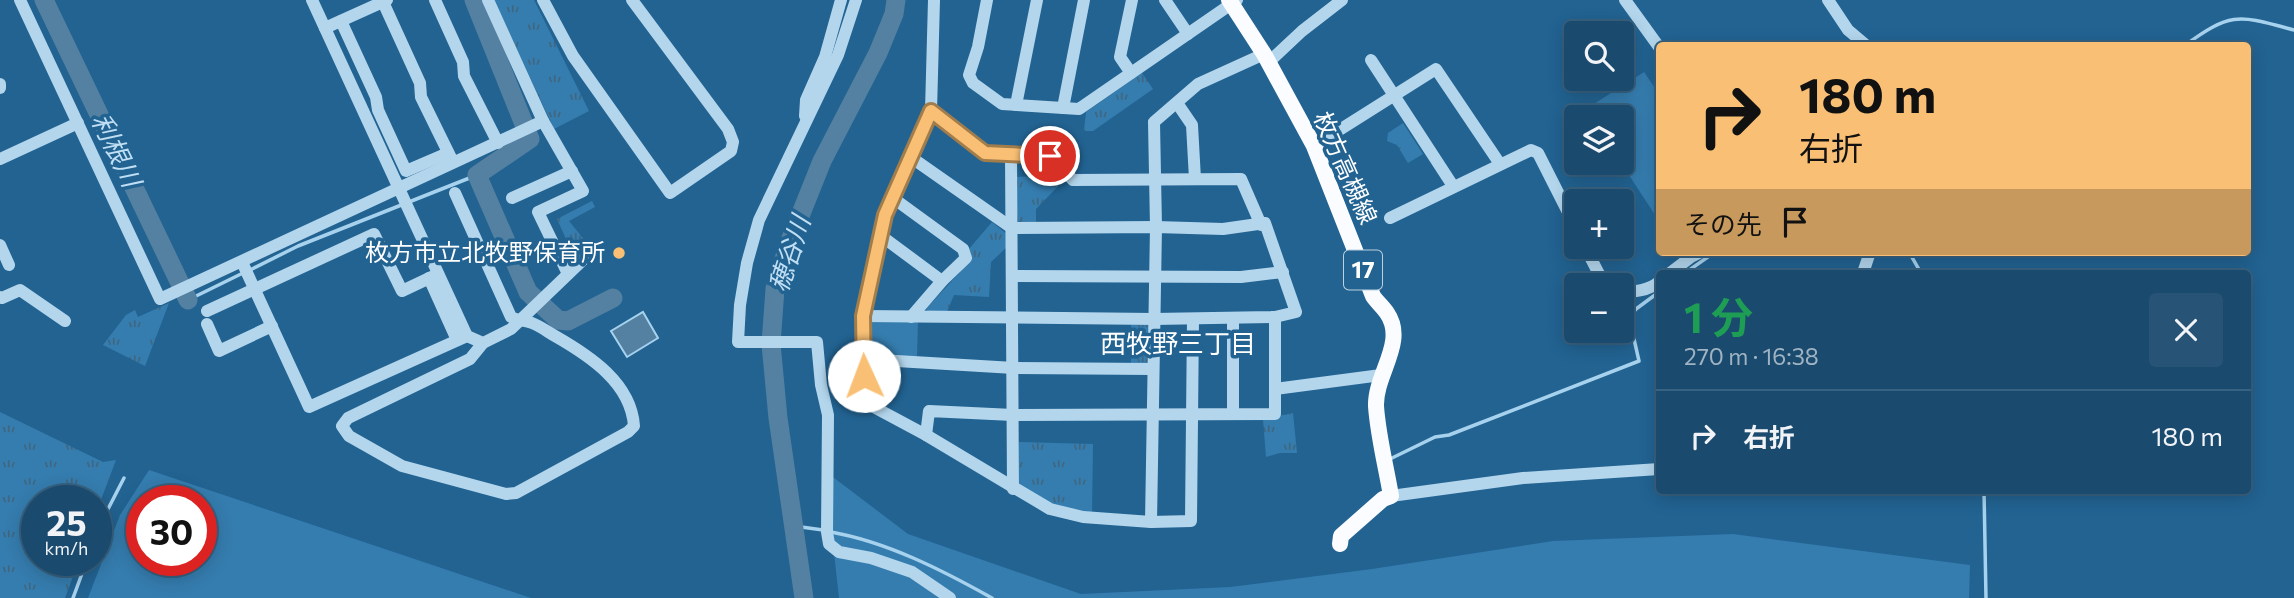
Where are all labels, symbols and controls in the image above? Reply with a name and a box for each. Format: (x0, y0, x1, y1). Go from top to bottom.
map controls (1564, 21, 1634, 343)
button: search (1564, 21, 1634, 91)
text: 180 m (1799, 63, 1936, 123)
icon: right (1684, 70, 1775, 161)
button: layers (1564, 105, 1634, 175)
water label: 利根川 (86, 107, 150, 194)
street label: 枚方高槻線 (1309, 107, 1384, 228)
pin (1020, 126, 1080, 186)
text: 右折 (1799, 127, 1863, 167)
icon: arrive (1031, 137, 1069, 175)
button: + (1564, 189, 1634, 259)
icon: arrive (1776, 203, 1814, 241)
text: その先 (1684, 208, 1762, 239)
water label: 穂谷川 (762, 209, 816, 295)
place label: 枚方市立北牧野保育所 (365, 237, 605, 266)
marker: 枚方市立北牧野保育所 (611, 245, 627, 261)
road number: 17 (1344, 250, 1382, 290)
button: − (1564, 273, 1634, 343)
text: 1 分 (1684, 290, 1753, 342)
button: close (2149, 293, 2223, 367)
district label: 西牧野三丁目 (1100, 327, 1256, 358)
position arrow (827, 339, 901, 413)
text: 270 m · 16:38 (1684, 342, 1819, 370)
icon: right (1684, 417, 1722, 455)
text: 180 m (2151, 420, 2223, 451)
text: 右折 (1743, 421, 1795, 452)
speed limit sign: 30 (126, 485, 217, 576)
text: 25 (46, 500, 87, 543)
text: km/h (45, 537, 88, 559)

